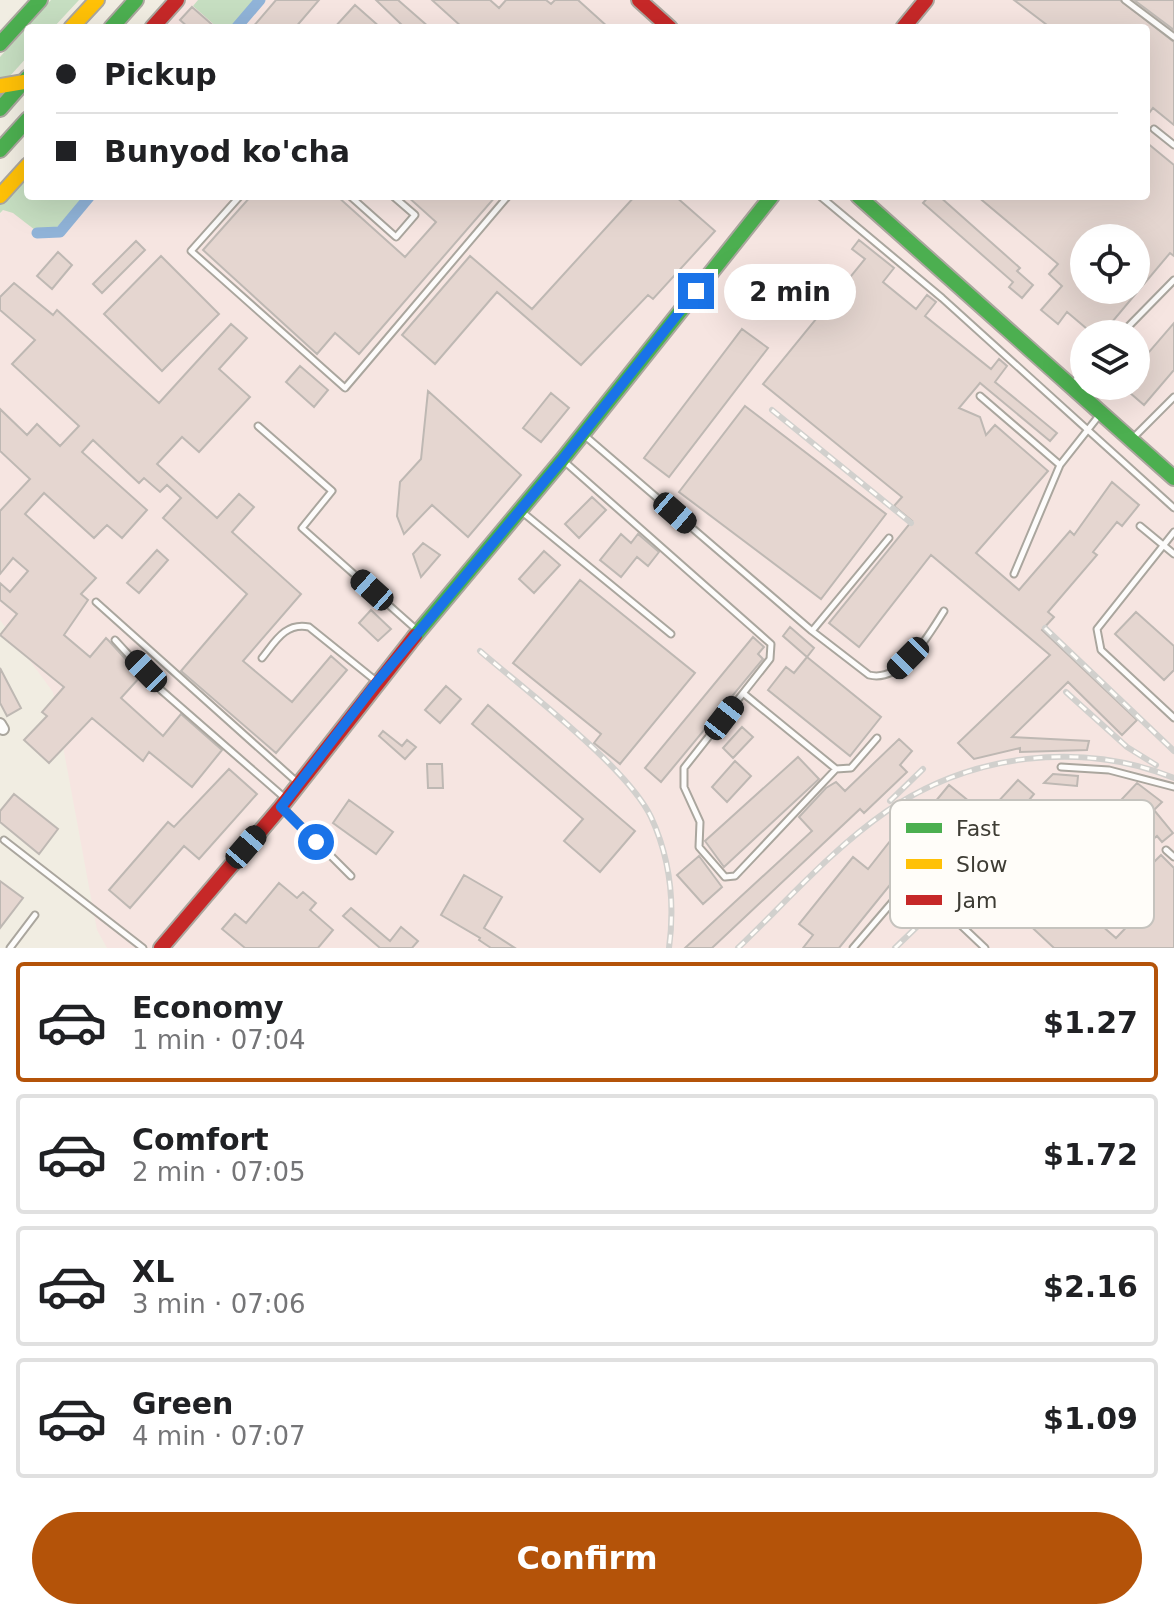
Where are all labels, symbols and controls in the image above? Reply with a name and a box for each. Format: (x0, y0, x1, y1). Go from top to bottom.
text: Pickup (104, 57, 217, 92)
text: Bunyod ko'cha (104, 134, 350, 169)
map controls (1070, 224, 1150, 400)
button: locate (1070, 224, 1150, 304)
callout: 2 min (724, 263, 856, 319)
route end (678, 273, 714, 309)
text: 2 min (749, 277, 831, 307)
button: layers (1070, 320, 1150, 400)
car (649, 488, 701, 538)
car (346, 565, 398, 615)
car (883, 633, 933, 683)
car (121, 646, 171, 696)
car (700, 692, 748, 744)
legend (890, 800, 1154, 928)
text: Fast (956, 816, 1001, 841)
car (221, 821, 271, 873)
route start (298, 824, 334, 860)
text: Slow (956, 852, 1008, 877)
text: Jam (954, 888, 997, 913)
icon: car (36, 986, 108, 1058)
text: Economy (132, 990, 284, 1025)
text: $1.27 (1043, 1005, 1138, 1040)
text: 1 min · 07:04 (132, 1025, 306, 1055)
icon: car (36, 1118, 108, 1190)
text: Comfort (132, 1122, 269, 1157)
text: $1.72 (1043, 1137, 1138, 1172)
text: 2 min · 07:05 (132, 1157, 306, 1187)
icon: car (36, 1250, 108, 1322)
text: XL (132, 1254, 174, 1289)
text: $2.16 (1043, 1269, 1138, 1304)
text: 3 min · 07:06 (132, 1289, 306, 1319)
icon: car (36, 1382, 108, 1454)
text: Green (132, 1386, 233, 1421)
text: $1.09 (1043, 1401, 1138, 1436)
text: 4 min · 07:07 (132, 1421, 306, 1451)
button: Confirm (32, 1512, 1142, 1604)

